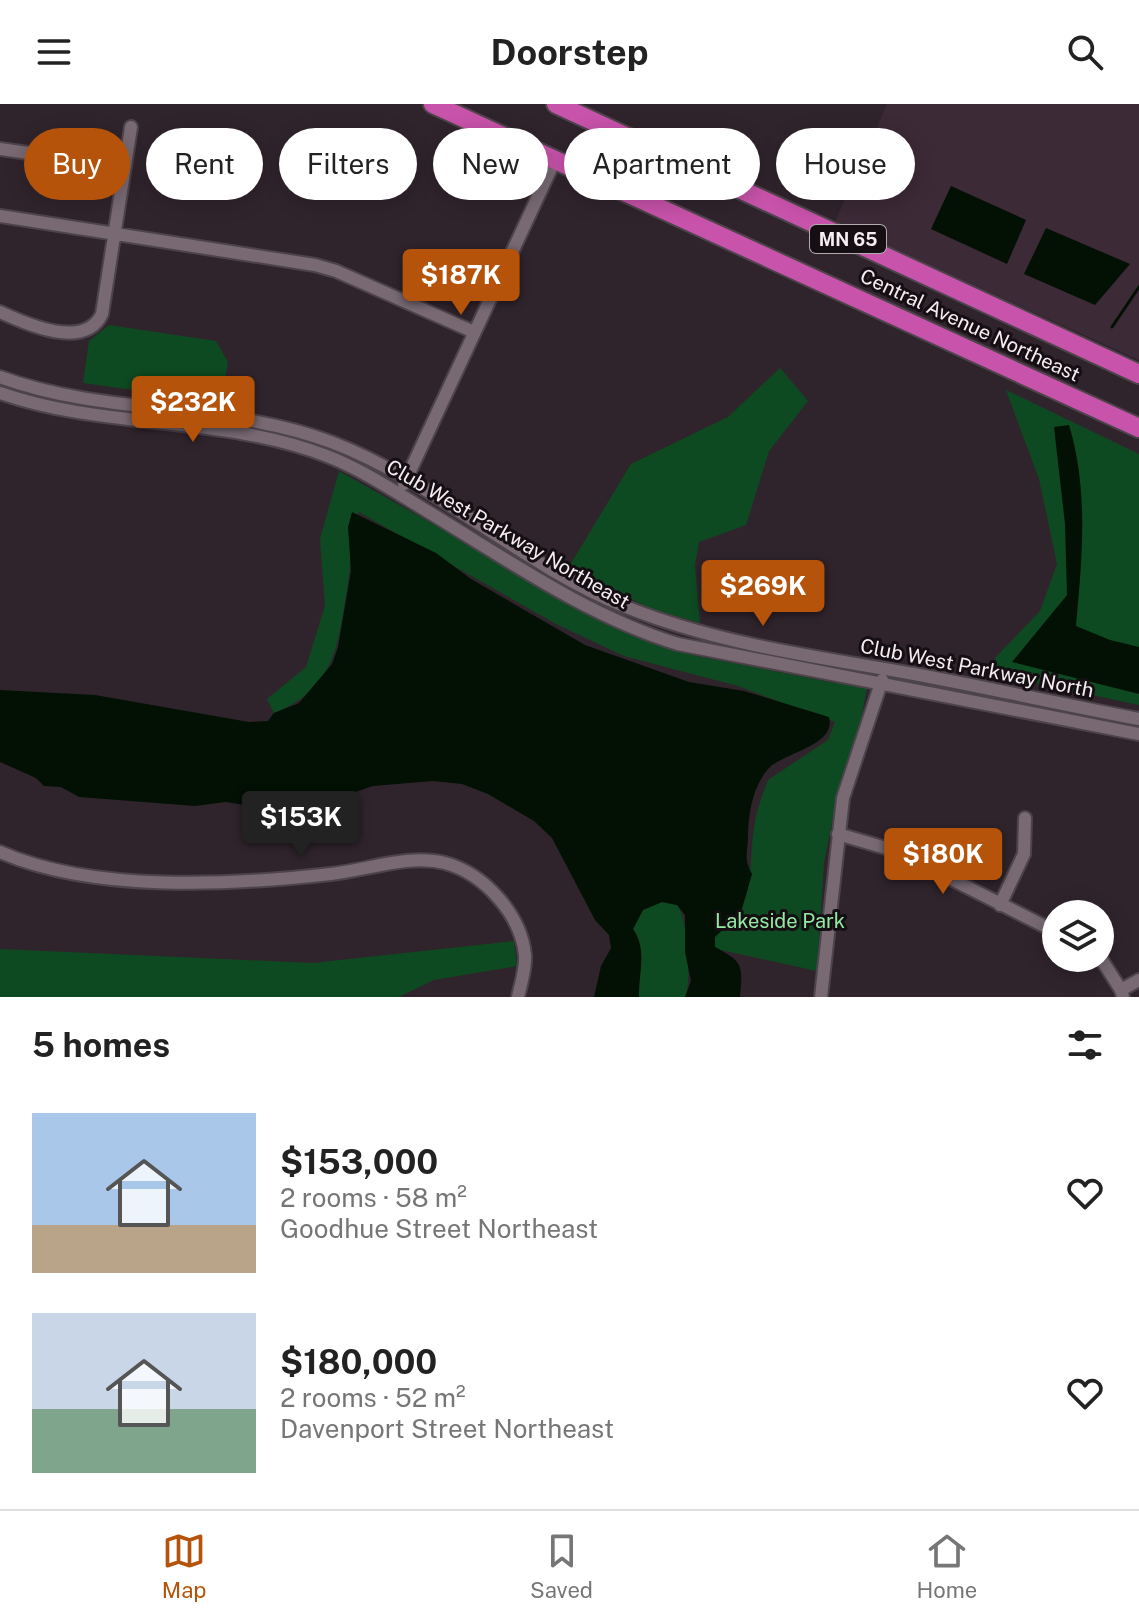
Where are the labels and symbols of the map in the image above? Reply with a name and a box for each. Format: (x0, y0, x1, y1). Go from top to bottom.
road number: MN 65 (810, 225, 886, 253)
pin: $187K (405, 249, 517, 317)
street label: Central Avenue Northeast (856, 263, 1084, 387)
pin: $232K (137, 376, 249, 444)
street label: Club West Parkway Northeast (382, 454, 634, 614)
pin: $269K (707, 560, 819, 628)
street label: Club West Parkway North (858, 634, 1096, 702)
pin: $153K (245, 791, 357, 859)
pin: $180K (887, 828, 999, 896)
park label: Lakeside Park (715, 909, 845, 933)

